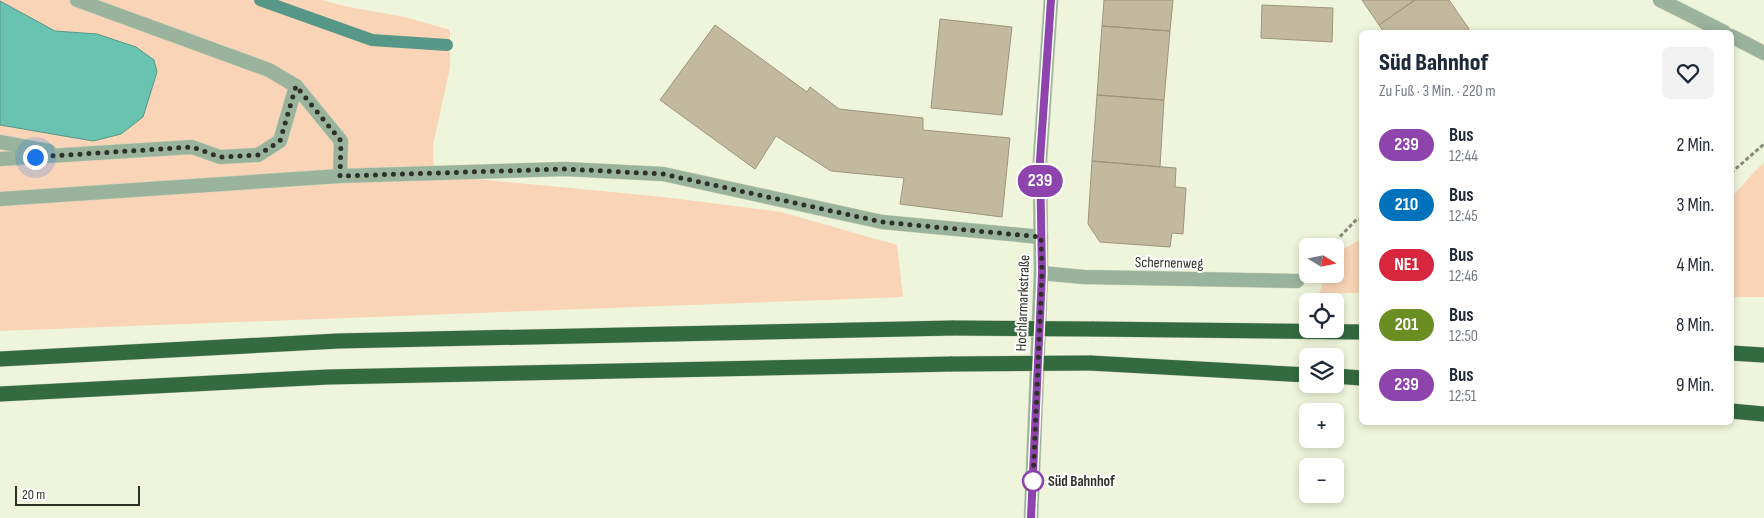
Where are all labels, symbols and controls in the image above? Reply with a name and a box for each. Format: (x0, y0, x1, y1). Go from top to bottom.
button: heart (1662, 47, 1714, 99)
text: Süd Bahnhof (1379, 48, 1488, 77)
text: Zu Fuß · 3 Min. · 220 m (1379, 82, 1495, 101)
text: Bus (1449, 124, 1474, 147)
text: 239 (1394, 134, 1419, 155)
text: 2 Min. (1677, 134, 1714, 157)
your location (23, 145, 48, 170)
text: 12:44 (1449, 147, 1478, 166)
line badge: 239 (1011, 165, 1069, 197)
text: 239 (1028, 170, 1052, 191)
text: Bus (1449, 184, 1474, 207)
text: 210 (1395, 194, 1418, 215)
text: 3 Min. (1676, 194, 1714, 217)
text: 12:45 (1449, 207, 1478, 226)
north arrow (1299, 238, 1344, 282)
map controls (1299, 238, 1344, 503)
text: Bus (1449, 244, 1474, 267)
street label: Schernenweg (1135, 253, 1203, 273)
street label: Hochlarmarkstraße (1012, 254, 1034, 352)
text: NE1 (1394, 254, 1419, 275)
text: 4 Min. (1676, 254, 1714, 277)
text: 12:46 (1449, 267, 1478, 286)
button: locate (1299, 293, 1344, 338)
text: Bus (1449, 304, 1474, 327)
text: 201 (1395, 314, 1418, 335)
text: 8 Min. (1676, 314, 1714, 337)
text: 12:50 (1449, 327, 1478, 346)
button: layers (1299, 348, 1344, 393)
text: Bus (1449, 364, 1474, 387)
text: 239 (1394, 374, 1419, 395)
text: 9 Min. (1676, 374, 1714, 397)
text: 12:51 (1449, 387, 1476, 406)
button: + (1299, 403, 1344, 448)
button: − (1299, 458, 1344, 503)
marker: Süd Bahnhof (1022, 470, 1044, 492)
place label: Süd Bahnhof (1048, 472, 1115, 491)
scale bar (15, 483, 140, 506)
text: 20 m (22, 486, 45, 503)

